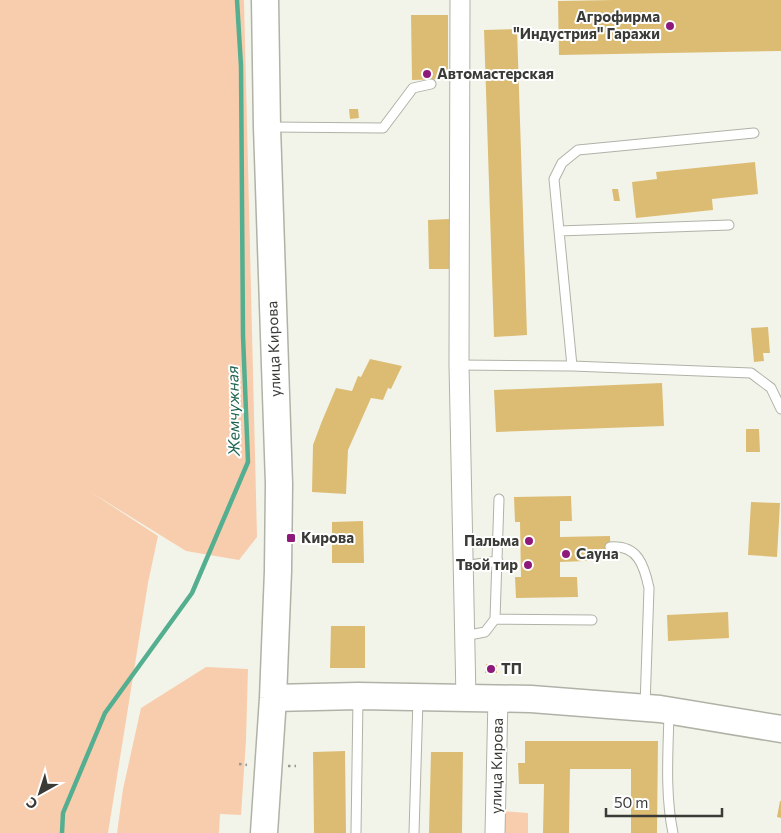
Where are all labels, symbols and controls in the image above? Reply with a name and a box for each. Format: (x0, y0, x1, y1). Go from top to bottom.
place label: Агрофирма "Индустрия" Гаражи (513, 7, 660, 42)
marker: Агрофирма "Индустрия" Гаражи (664, 20, 676, 32)
place label: Автомастерская (437, 64, 554, 82)
marker: Автомастерская (421, 68, 433, 80)
street label: улица Кирова (262, 301, 284, 397)
water label: Жемчужная (222, 365, 243, 458)
place label: Кирова (301, 528, 354, 546)
place label: Пальма (464, 531, 519, 549)
marker: Кирова (285, 532, 297, 544)
marker: Пальма (523, 535, 535, 547)
place label: Сауна (576, 544, 619, 562)
marker: Сауна (560, 548, 572, 560)
place label: Твой тир (456, 555, 518, 573)
marker: Твой тир (522, 559, 534, 571)
place label: ТП (501, 659, 522, 677)
marker: ТП (485, 663, 497, 675)
street label: улица Кирова (486, 718, 506, 814)
north arrow (15, 768, 65, 818)
scale bar (606, 786, 722, 818)
text: 50 m (614, 793, 648, 811)
text: С (22, 794, 41, 813)

